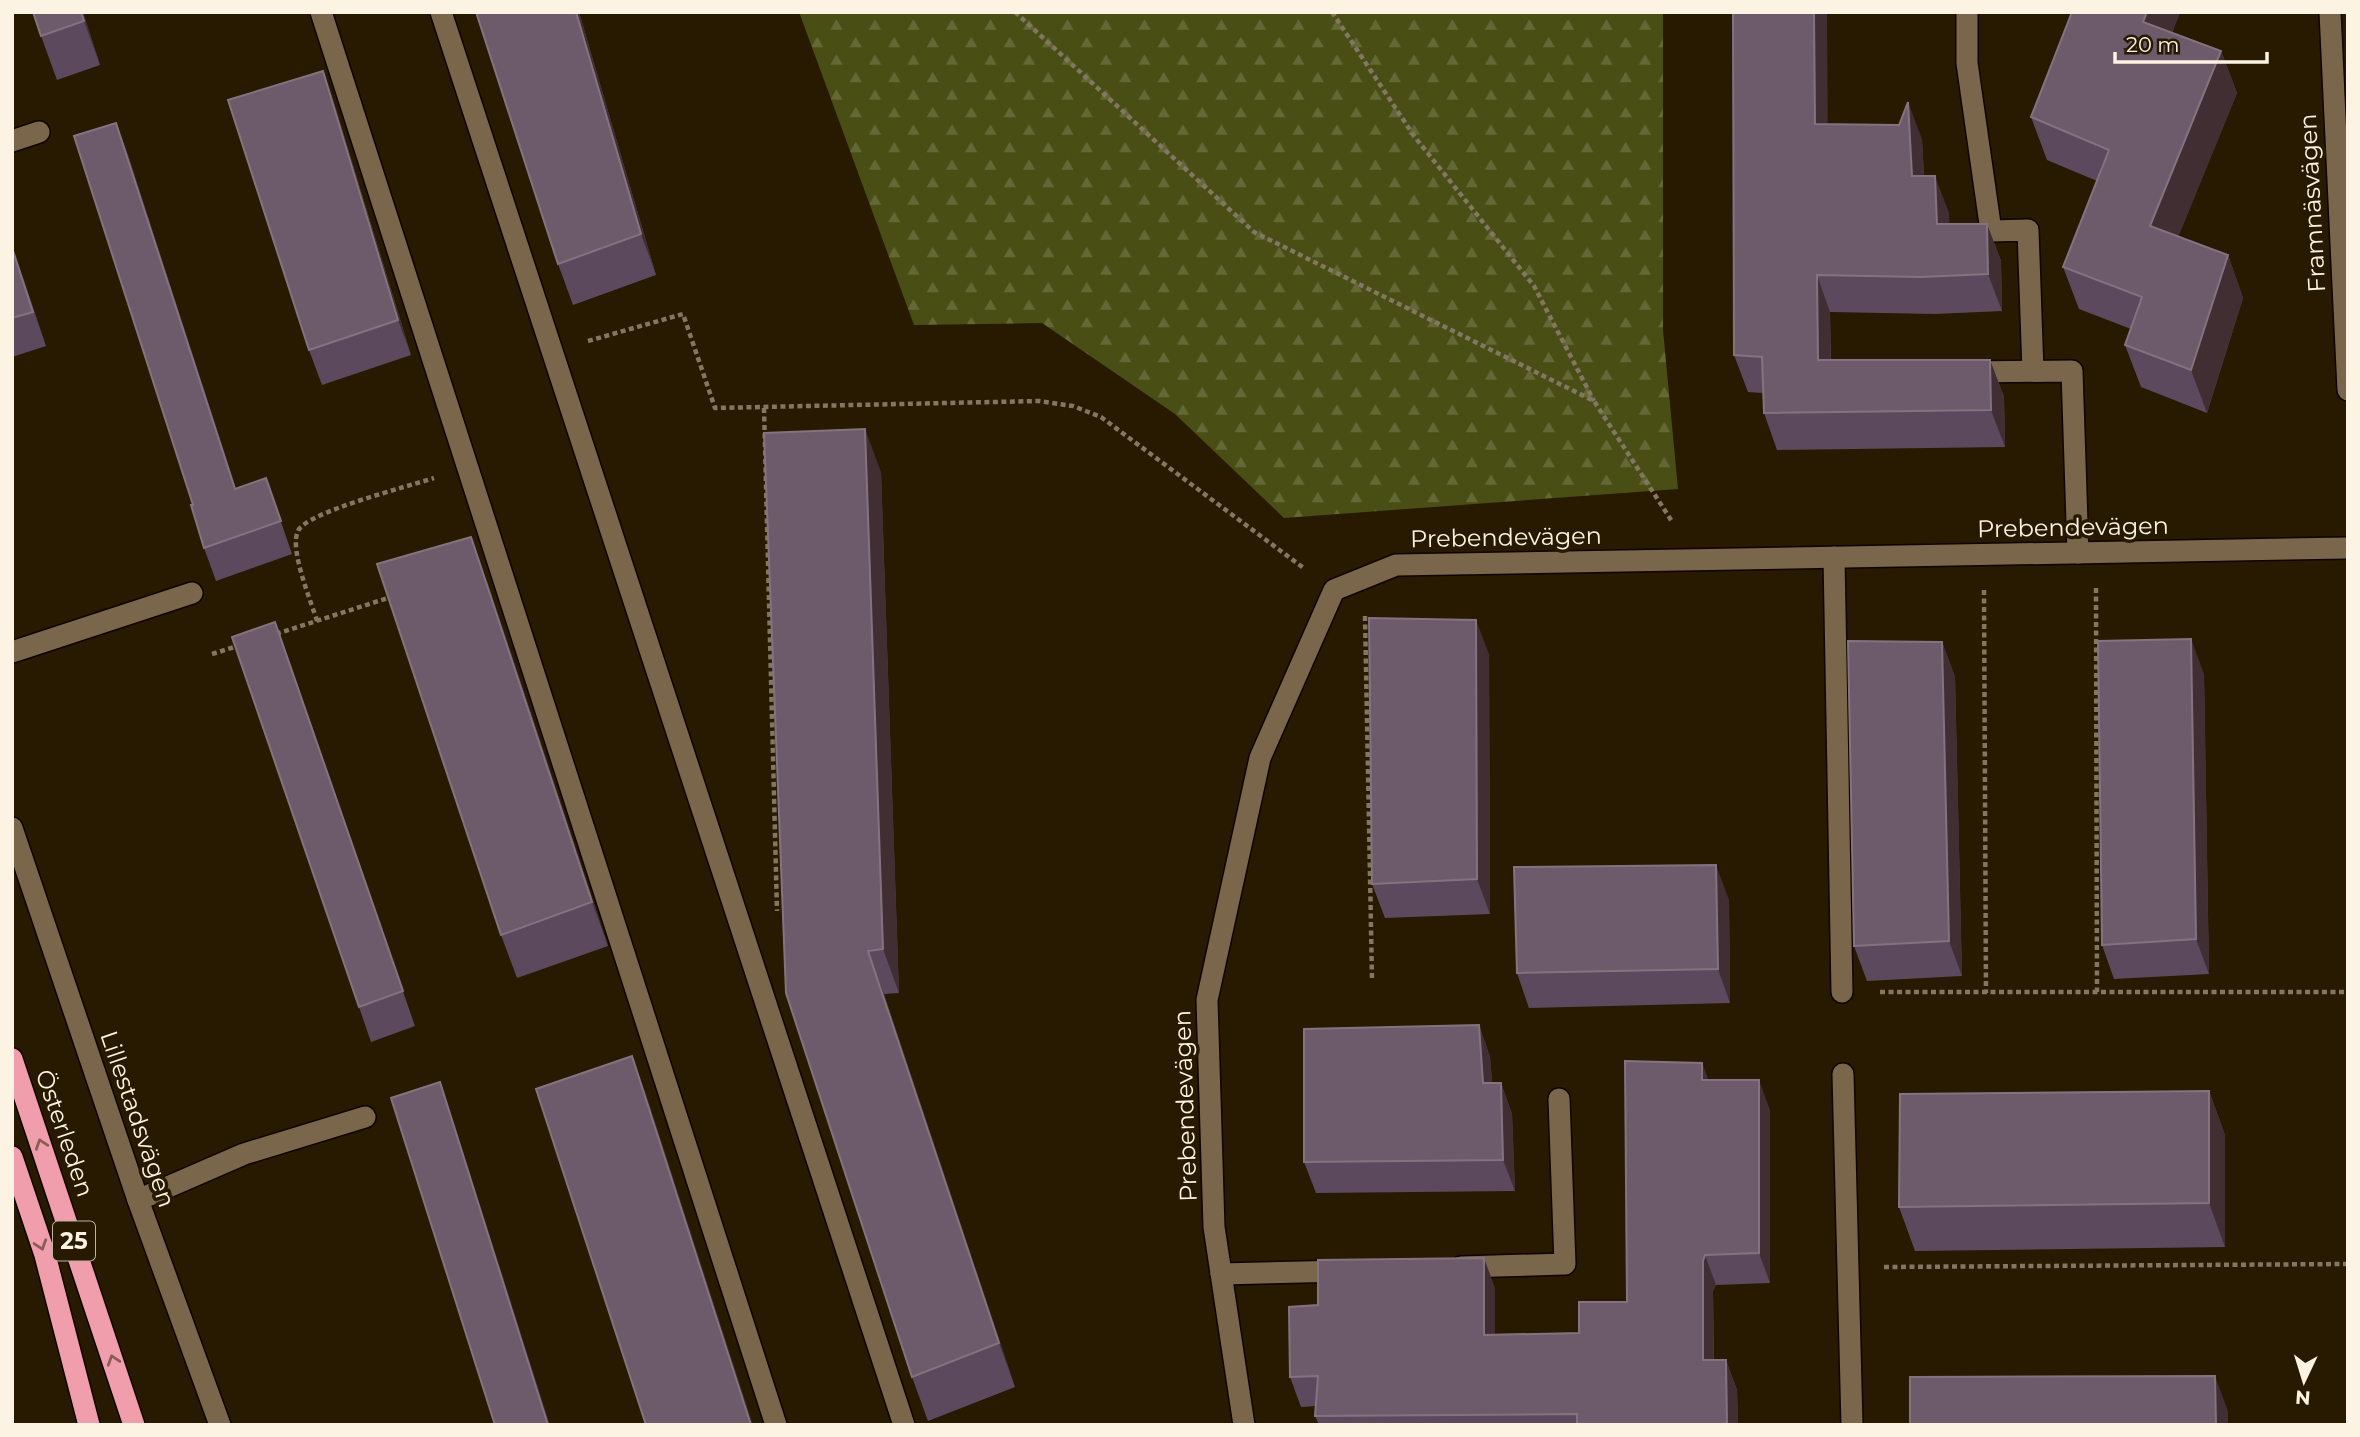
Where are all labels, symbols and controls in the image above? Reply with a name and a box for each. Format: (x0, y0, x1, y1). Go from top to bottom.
scale bar (2115, 21, 2267, 65)
text: 20 m (2126, 32, 2180, 57)
street label: Framnäsvägen (2293, 113, 2331, 293)
street label: Prebendevägen (1977, 511, 2169, 543)
street label: Prebendevägen (1410, 521, 1602, 553)
street label: Prebendevägen (1167, 1010, 1203, 1202)
street label: Lillestadsvägen (94, 1027, 182, 1211)
street label: Österleden (30, 1065, 100, 1201)
one-way arrow (35, 1138, 49, 1151)
road number: 25 (53, 1222, 95, 1260)
one-way arrow (33, 1238, 47, 1251)
north arrow (2269, 1346, 2339, 1416)
one-way arrow (107, 1354, 121, 1367)
text: N (2294, 1385, 2311, 1409)

